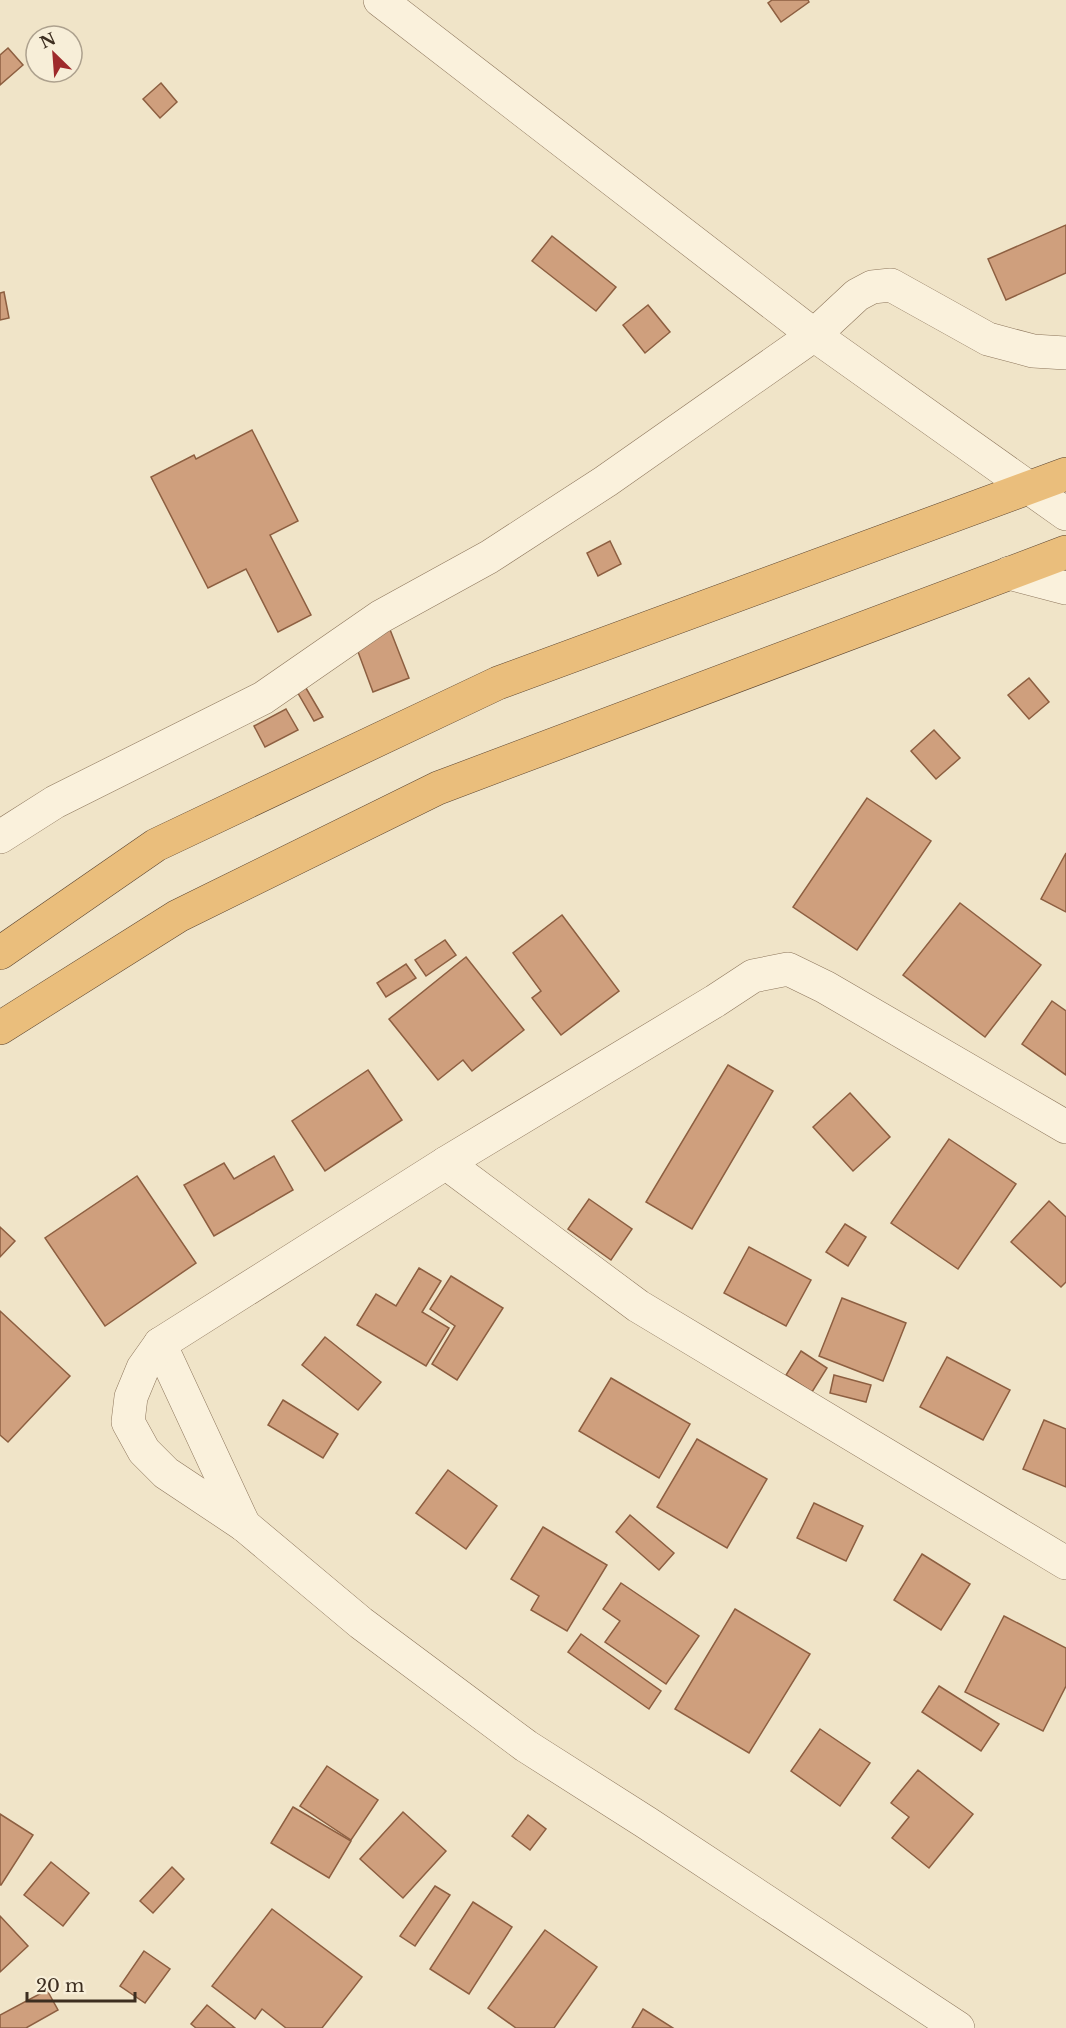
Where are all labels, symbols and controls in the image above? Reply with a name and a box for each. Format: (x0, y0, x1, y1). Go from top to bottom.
north arrow (24, 24, 84, 84)
text: N (37, 28, 59, 53)
scale bar (27, 1965, 135, 2003)
text: 20 m (36, 1975, 84, 1997)

